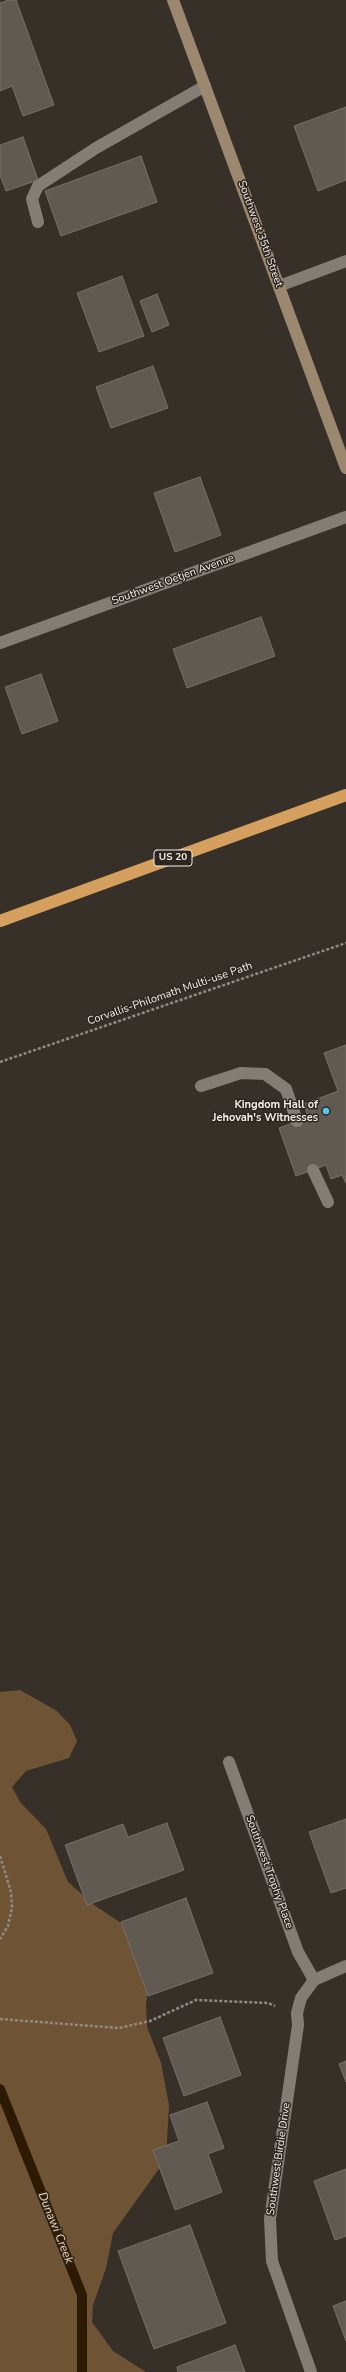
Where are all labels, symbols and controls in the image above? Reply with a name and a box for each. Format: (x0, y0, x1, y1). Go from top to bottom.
street label: Southwest 35th Street (235, 179, 285, 289)
street label: Southwest Oetjen Avenue (110, 552, 236, 608)
road number: US 20 (154, 850, 192, 866)
street label: Corvallis-Philomath Multi-use Path (86, 959, 254, 1029)
place label: Kingdom Hall of Jehovah's Witnesses (213, 1098, 318, 1124)
marker: Kingdom Hall of Jehovah's Witnesses (321, 1106, 331, 1116)
street label: Southwest Trophy Place (242, 1813, 296, 1931)
street label: Southwest Birdie Drive (265, 2102, 293, 2216)
water label: Dunawi Creek (34, 2190, 76, 2266)

